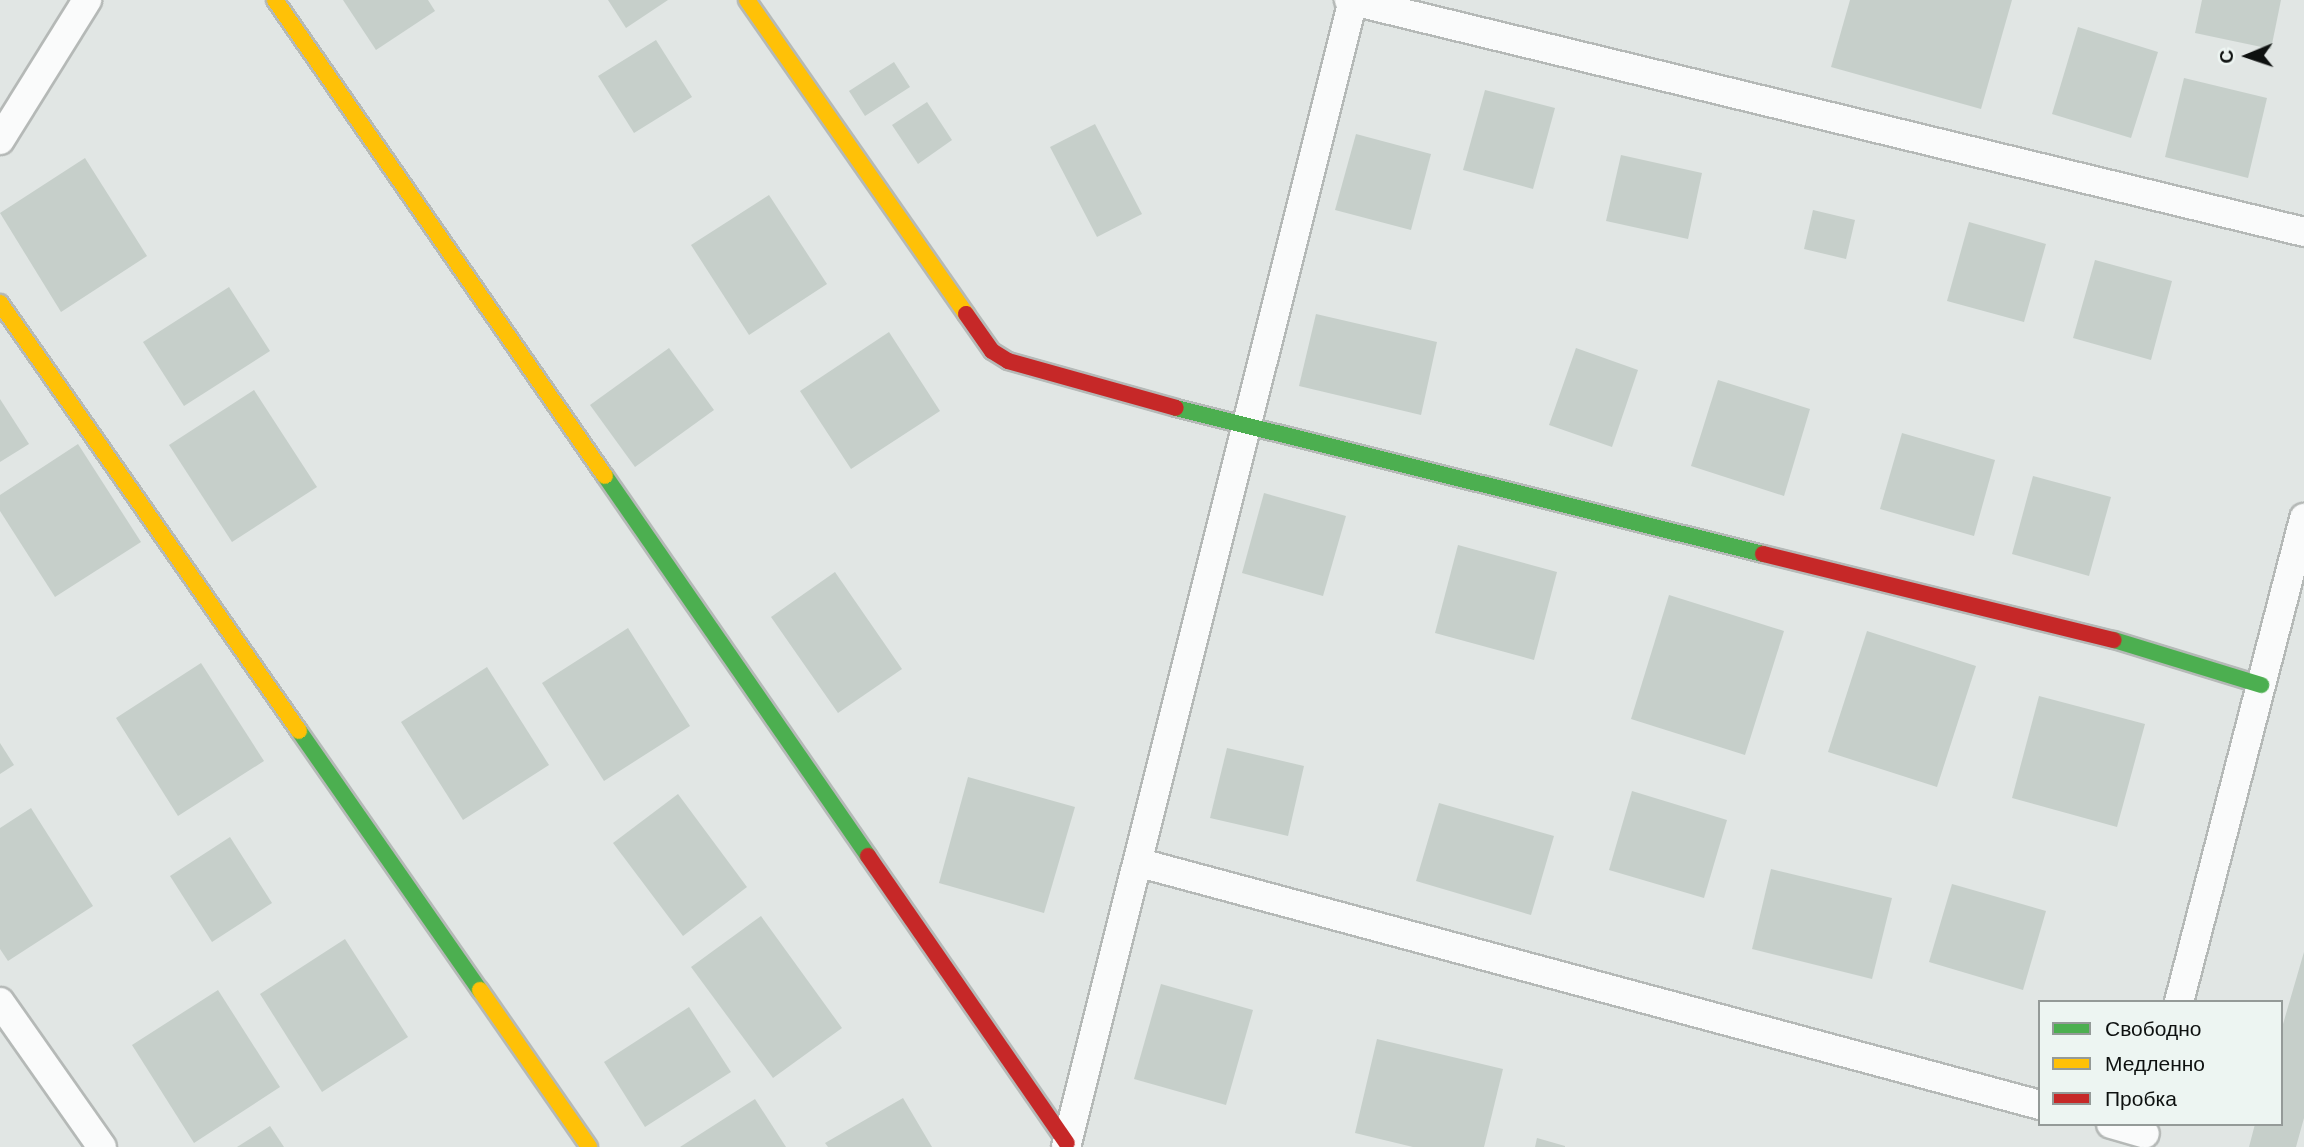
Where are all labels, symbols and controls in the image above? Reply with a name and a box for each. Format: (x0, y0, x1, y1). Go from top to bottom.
north arrow (2213, 21, 2283, 91)
text: С (2216, 50, 2237, 64)
legend (2038, 1000, 2283, 1126)
text: Свободно (2105, 1017, 2202, 1040)
text: Медленно (2105, 1052, 2205, 1075)
text: Пробка (2105, 1087, 2177, 1110)

